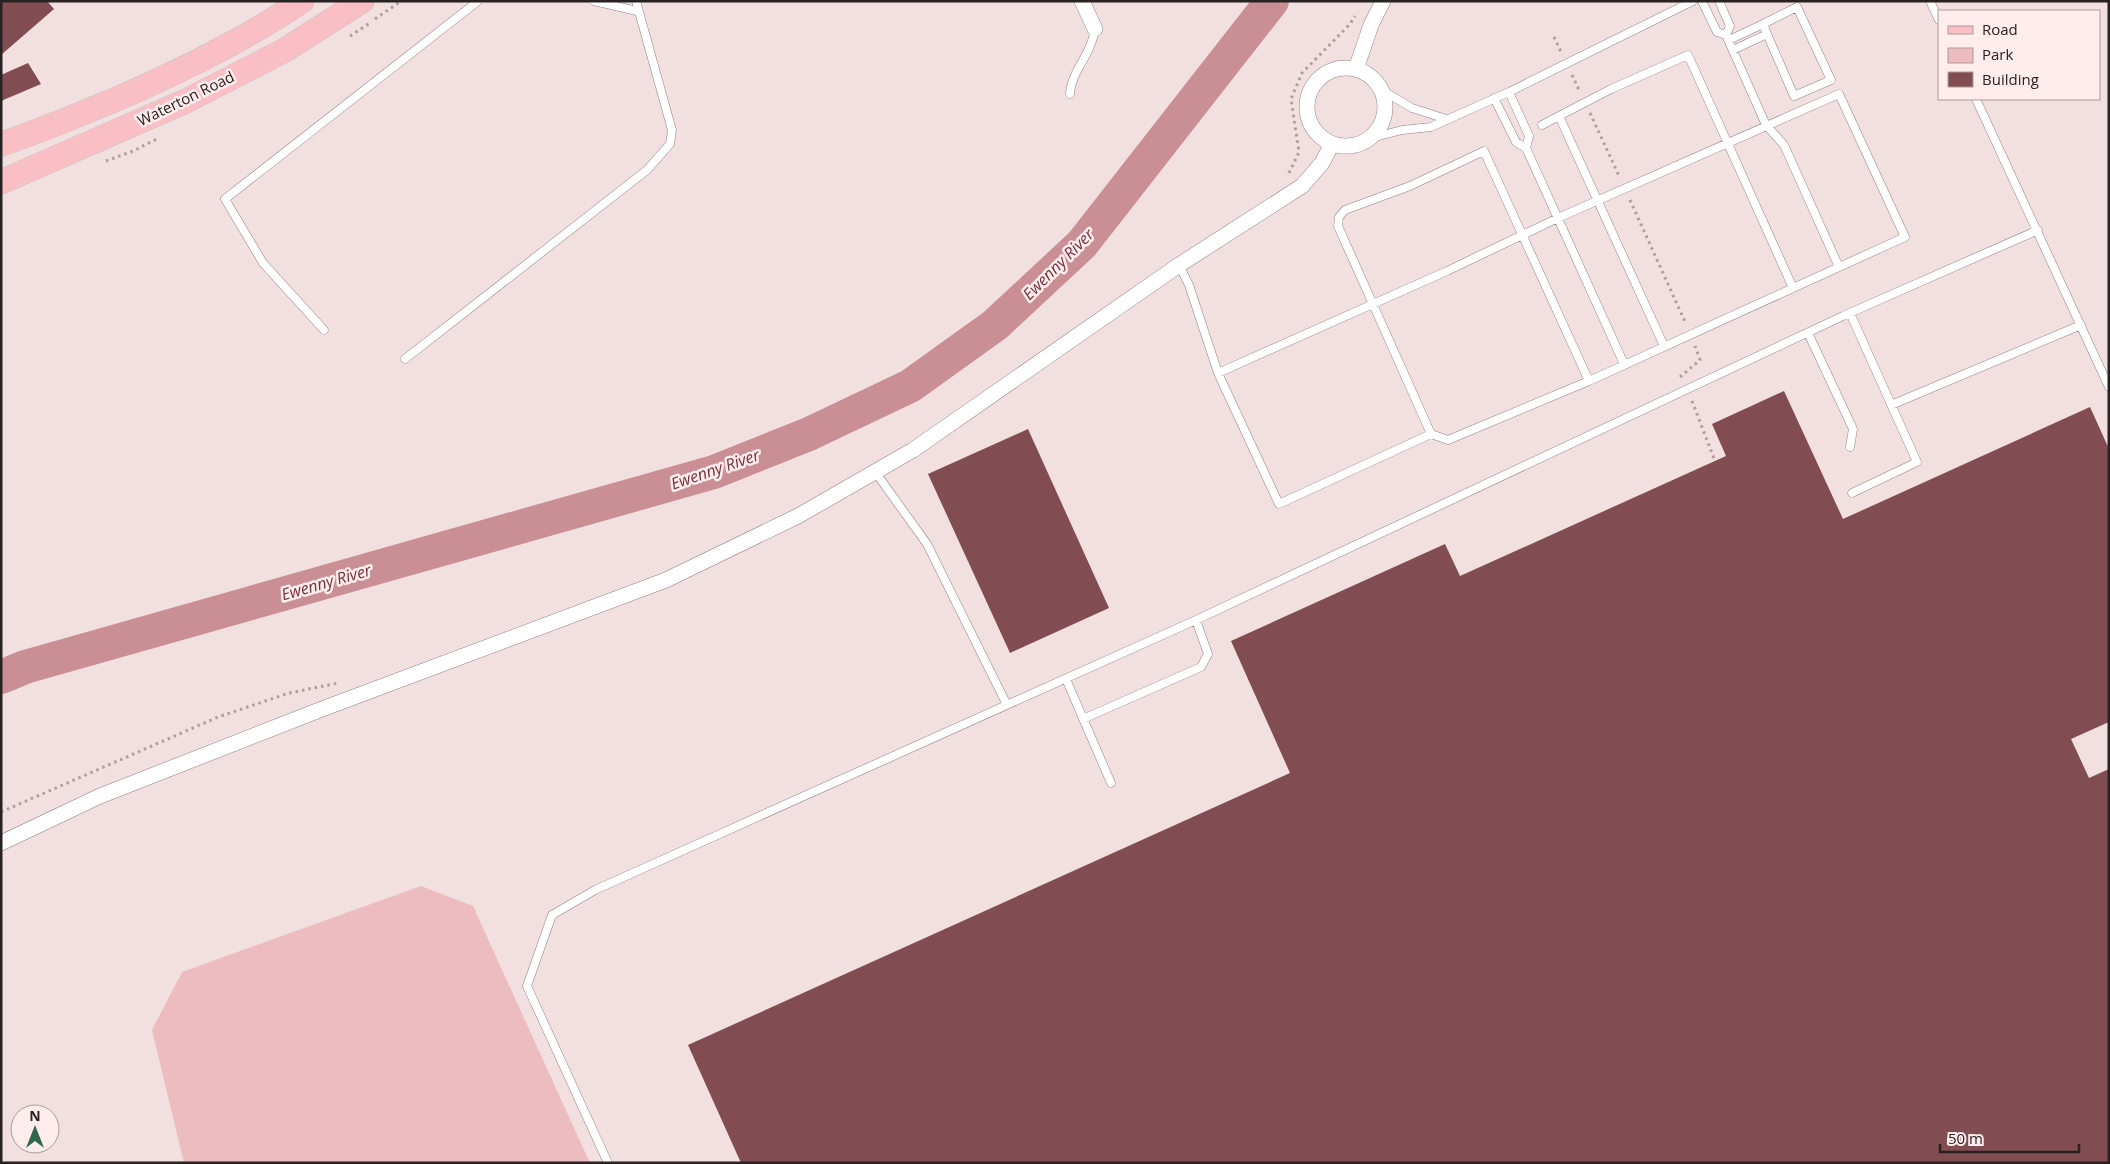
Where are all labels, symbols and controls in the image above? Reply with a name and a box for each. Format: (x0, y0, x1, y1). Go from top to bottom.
legend (1938, 10, 2100, 100)
text: Road (1982, 19, 2018, 39)
text: Park (1982, 44, 2013, 64)
street label: Waterton Road (134, 66, 237, 130)
text: Building (1982, 69, 2039, 89)
water label: Ewenny River (1018, 223, 1099, 304)
water label: Ewenny River (668, 443, 763, 494)
water label: Ewenny River (279, 558, 374, 605)
north arrow (10, 1104, 60, 1154)
text: N (29, 1106, 41, 1125)
scale bar (1940, 1122, 2079, 1154)
text: 50 m (1948, 1128, 1983, 1148)

